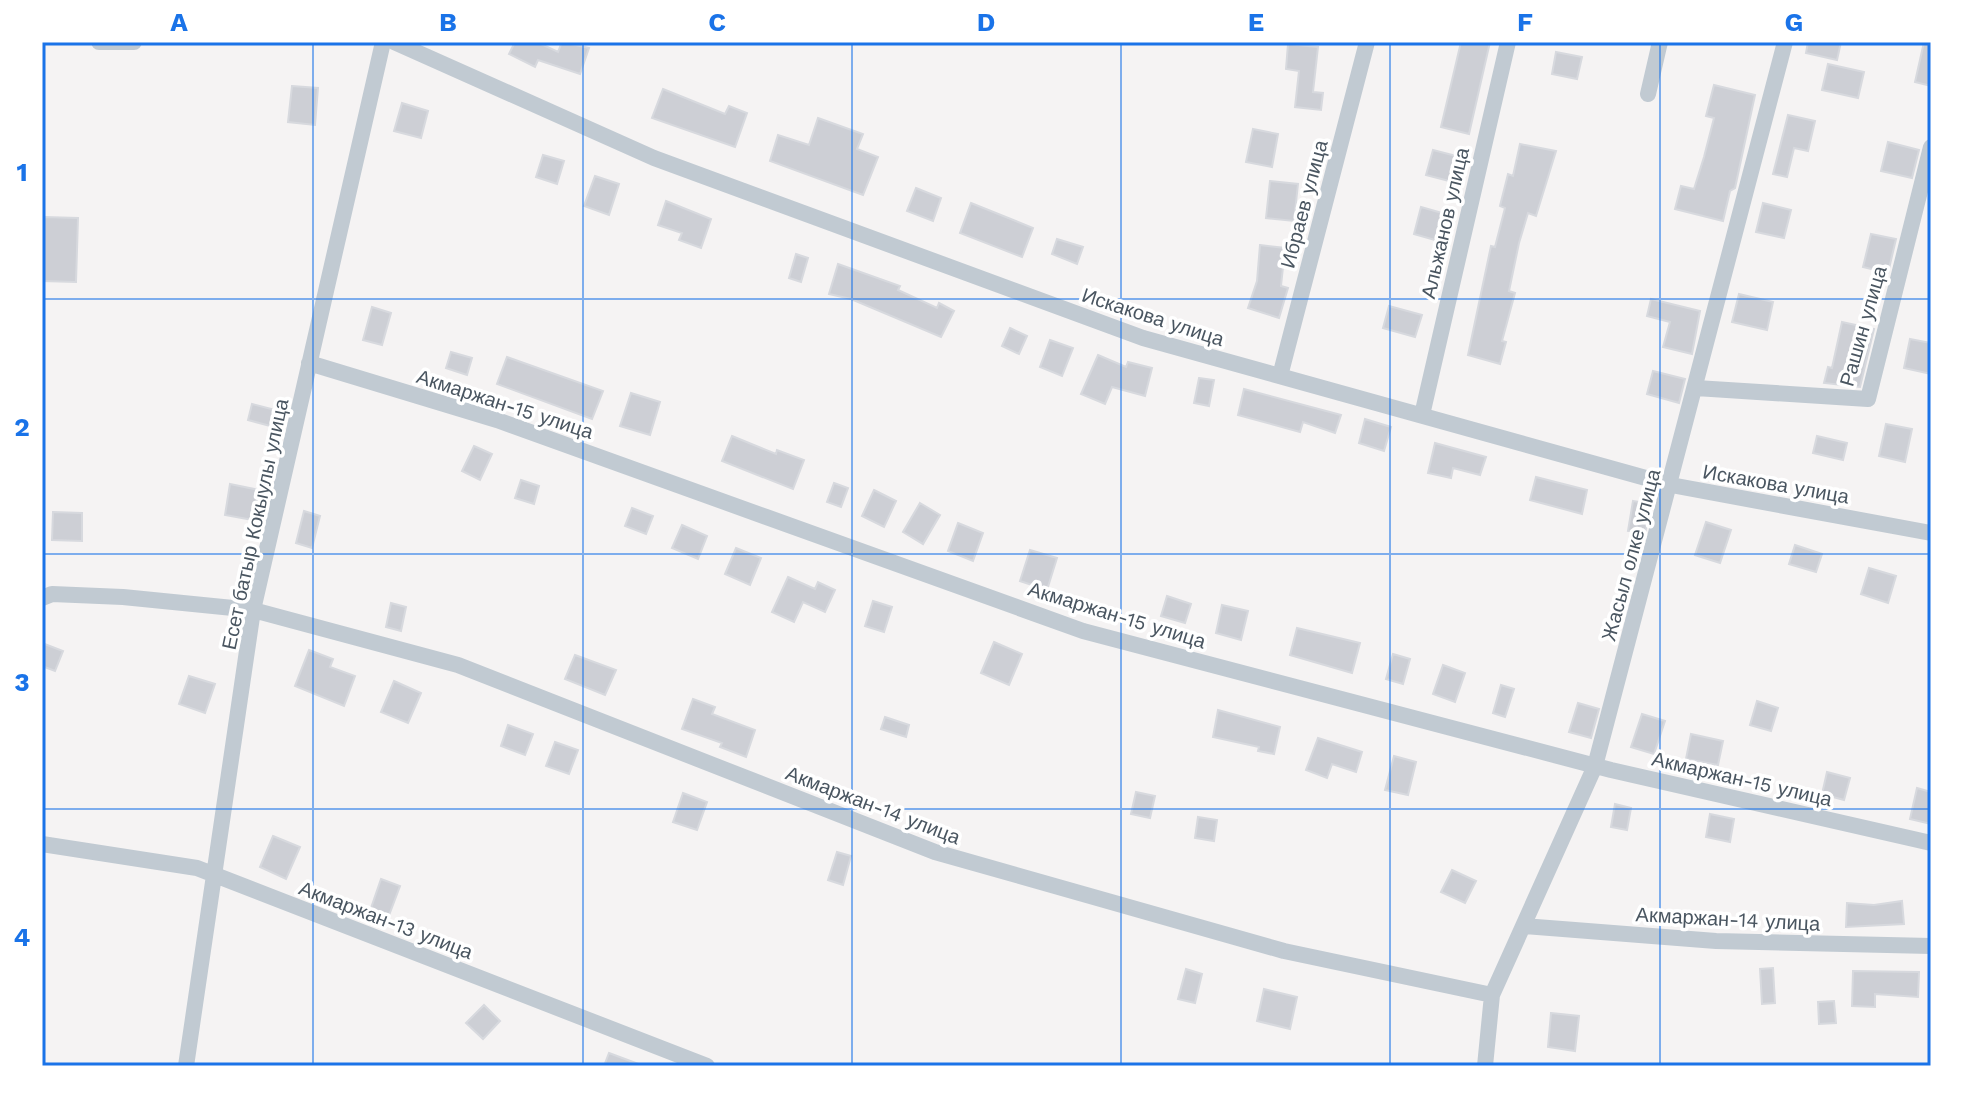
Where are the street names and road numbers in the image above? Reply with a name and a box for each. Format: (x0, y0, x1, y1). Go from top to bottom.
street label: Ибраев улица (1275, 136, 1333, 271)
street label: Альжанов улица (1416, 144, 1474, 301)
street label: Рашин улица (1834, 262, 1892, 389)
street label: Искакова улица (1079, 283, 1228, 352)
street label: Акмаржан-15 улица (414, 364, 597, 444)
street label: Есет батыр Кокыулы улица (217, 395, 294, 652)
street label: Искакова улица (1701, 459, 1852, 509)
street label: Жасыл олке улица (1597, 466, 1666, 644)
street label: Акмаржан-15 улица (1025, 577, 1209, 654)
street label: Акмаржан-15 улица (1650, 747, 1835, 812)
street label: Акмаржан-14 улица (782, 761, 964, 850)
street label: Акмаржан-13 улица (296, 876, 477, 965)
street label: Акмаржан-14 улица (1635, 902, 1822, 936)

